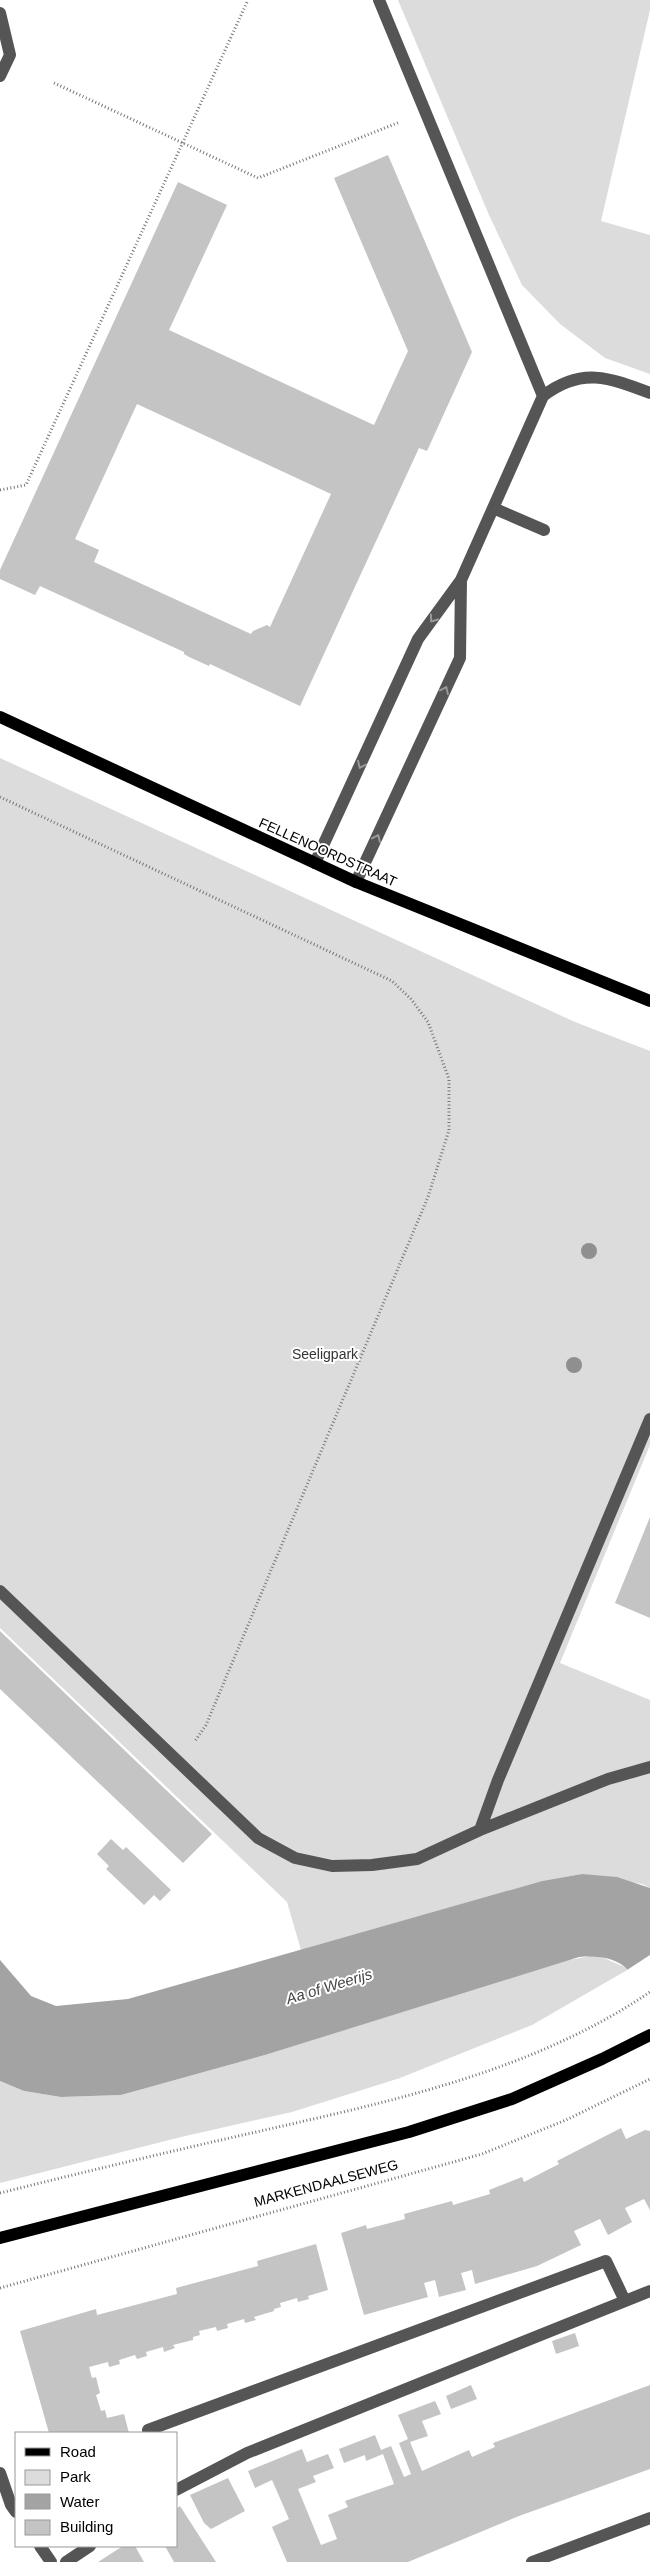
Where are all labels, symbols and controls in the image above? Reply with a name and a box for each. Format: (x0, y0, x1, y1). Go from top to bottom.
one-way arrow (430, 613, 439, 623)
one-way arrow (438, 686, 449, 695)
one-way arrow (357, 759, 367, 768)
street label: FELLENOORDSTRAAT (257, 814, 400, 890)
one-way arrow (371, 834, 381, 843)
park label: Seeligpark (292, 1346, 359, 1362)
water label: Aa of Weerijs (283, 1965, 374, 2007)
street label: MARKENDAALSEWEG (252, 2156, 400, 2210)
legend (15, 2432, 178, 2547)
text: Road (60, 2443, 96, 2460)
text: Park (60, 2468, 91, 2485)
text: Water (60, 2493, 99, 2510)
text: Building (60, 2518, 113, 2535)

